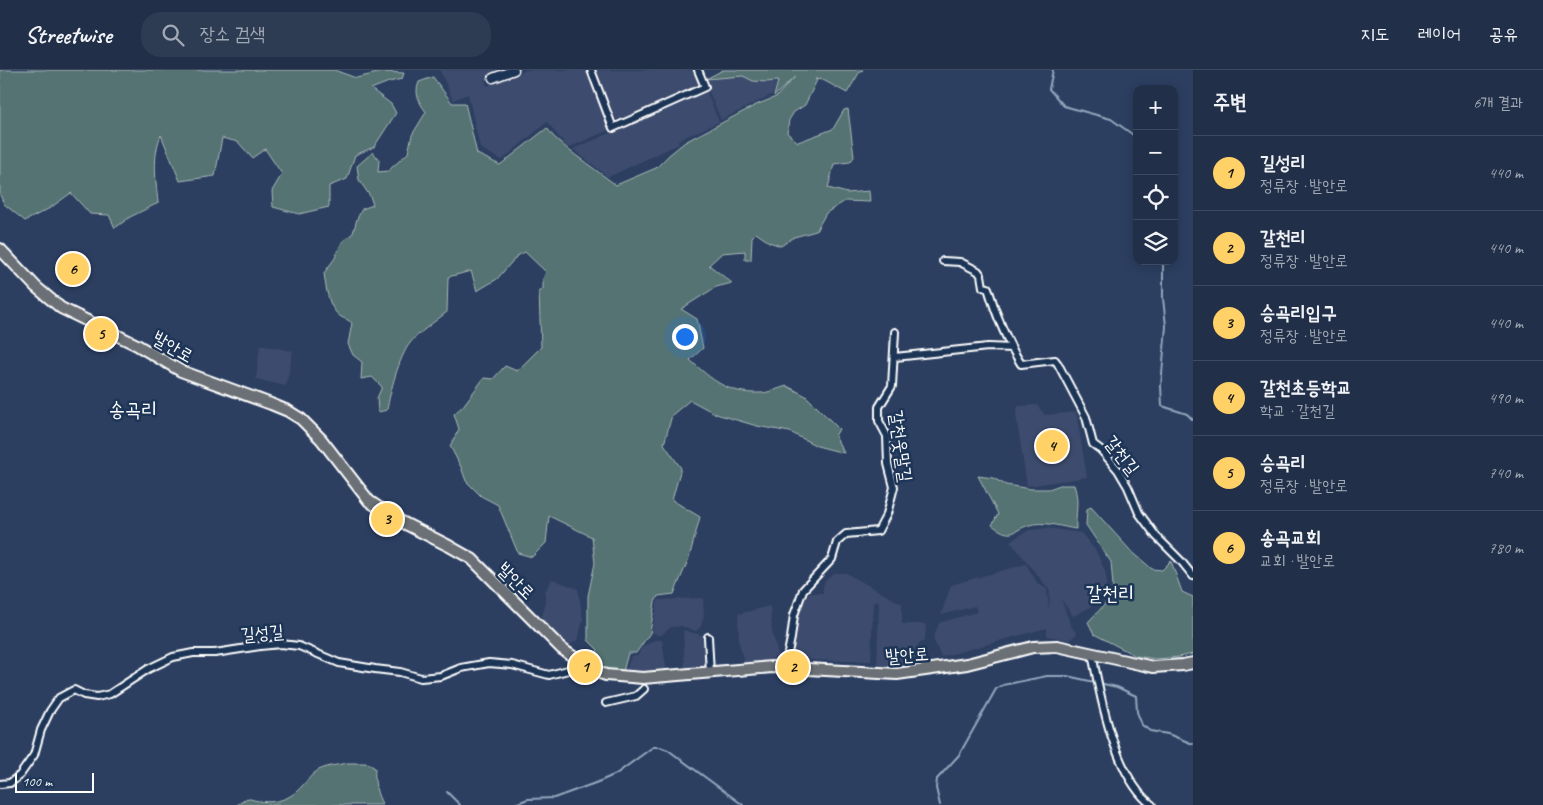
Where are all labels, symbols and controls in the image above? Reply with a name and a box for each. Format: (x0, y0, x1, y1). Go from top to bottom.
search box (141, 12, 491, 57)
text: Streetwise (25, 20, 111, 50)
icon: search (159, 21, 187, 49)
text: 장소 검색 (199, 22, 265, 46)
text: 지도 (1361, 23, 1390, 45)
text: 레이어 (1418, 23, 1461, 45)
text: 공유 (1489, 23, 1518, 45)
map controls (1133, 85, 1178, 265)
button: + (1133, 85, 1178, 130)
text: 주변 (1213, 89, 1247, 115)
text: 6개 결과 (1473, 93, 1523, 113)
button: − (1133, 130, 1178, 175)
text: 길성리 (1260, 151, 1306, 175)
text: 1 (1225, 163, 1233, 183)
text: 440 m (1489, 163, 1523, 183)
button: locate (1133, 175, 1178, 220)
text: 정류장 · 발안로 (1260, 176, 1348, 196)
button: layers (1133, 220, 1178, 265)
text: 갈천리 (1260, 226, 1306, 250)
text: 2 (1225, 238, 1233, 258)
text: 440 m (1489, 238, 1523, 258)
pin: 6 (57, 250, 89, 288)
text: 정류장 · 발안로 (1260, 251, 1348, 271)
text: 승곡리입구 (1260, 301, 1336, 325)
text: 3 (1225, 313, 1233, 333)
text: 440 m (1489, 313, 1523, 333)
pin: 5 (85, 315, 117, 353)
your location (672, 324, 698, 350)
text: 정류장 · 발안로 (1260, 326, 1348, 346)
street label: 발안로 (149, 327, 197, 367)
text: 갈천초등학교 (1260, 376, 1352, 400)
text: 4 (1225, 388, 1233, 408)
text: 490 m (1489, 388, 1523, 408)
district label: 송곡리 (109, 397, 157, 422)
text: 학교 · 갈천길 (1260, 401, 1335, 421)
street label: 갈천웃말길 (885, 409, 917, 484)
pin: 4 (1036, 427, 1068, 465)
street label: 갈천길 (1100, 431, 1144, 479)
text: 승곡리 (1260, 451, 1306, 475)
text: 5 (1226, 463, 1232, 483)
text: 740 m (1489, 463, 1523, 483)
text: 정류장 · 발안로 (1260, 476, 1348, 496)
pin: 3 (371, 500, 403, 538)
text: 송곡교회 (1260, 526, 1321, 550)
text: 6 (1225, 538, 1233, 558)
text: 780 m (1489, 538, 1523, 558)
text: 교회 · 발안로 (1260, 551, 1335, 571)
street label: 발안로 (493, 558, 539, 604)
district label: 갈천리 (1086, 581, 1134, 606)
street label: 길성길 (239, 620, 285, 646)
street label: 발안로 (885, 643, 929, 667)
pin: 1 (569, 648, 601, 686)
pin: 2 (777, 648, 809, 686)
scale bar (15, 770, 94, 793)
text: 100 m (22, 773, 52, 790)

